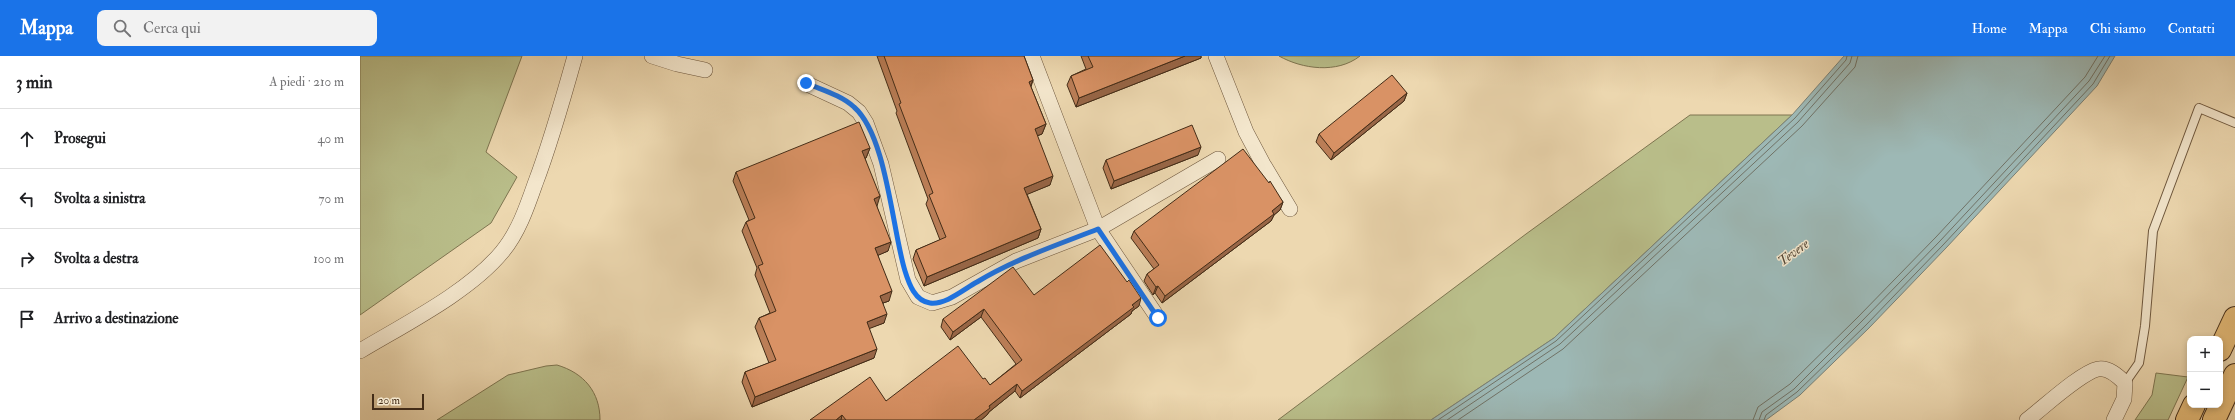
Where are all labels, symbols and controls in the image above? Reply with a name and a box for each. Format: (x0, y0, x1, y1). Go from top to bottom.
search box (97, 10, 377, 46)
text: Mappa (20, 16, 73, 40)
icon: search (111, 17, 133, 39)
text: Cerca qui (143, 19, 201, 38)
text: Home (1972, 20, 2007, 37)
text: Mappa (2029, 20, 2068, 37)
text: Chi siamo (2090, 20, 2146, 37)
text: Contatti (2168, 20, 2215, 37)
text: 3 min (16, 72, 53, 93)
text: A piedi · 210 m (269, 74, 344, 90)
route end (797, 74, 815, 92)
icon: ahead (16, 128, 38, 150)
text: Prosegui (54, 129, 106, 148)
text: 40 m (318, 131, 344, 147)
icon: left (16, 188, 38, 210)
text: Svolta a sinistra (54, 189, 146, 208)
text: 70 m (319, 191, 344, 207)
water label: Tevere (1774, 235, 1812, 270)
icon: right (16, 248, 38, 270)
text: Svolta a destra (54, 249, 138, 268)
text: 100 m (313, 251, 344, 267)
icon: arrive (16, 308, 38, 330)
text: Arrivo a destinazione (54, 309, 179, 328)
route start (1149, 309, 1167, 327)
map controls (2187, 336, 2223, 408)
button: + (2187, 336, 2223, 372)
button: − (2187, 372, 2223, 408)
scale bar (372, 392, 424, 411)
text: 20 m (378, 394, 400, 407)

